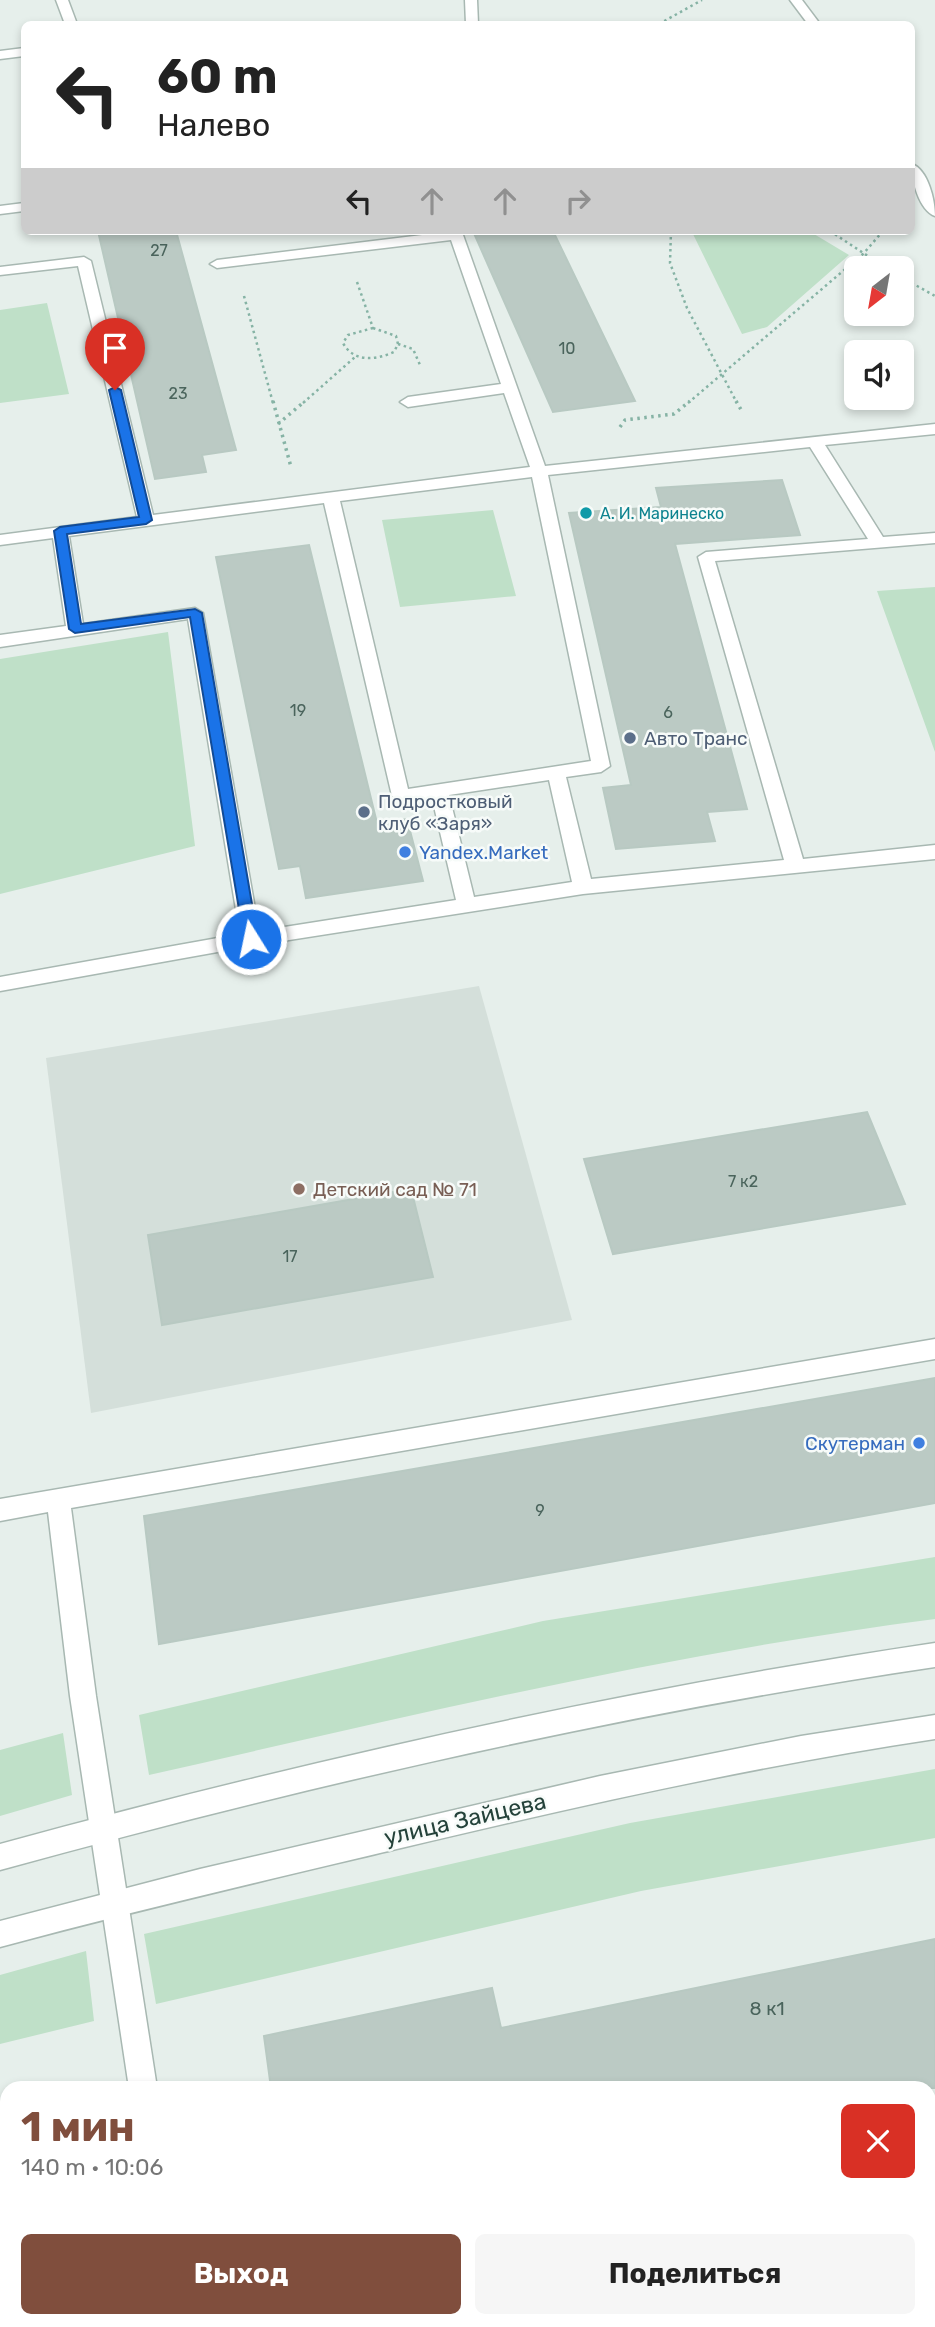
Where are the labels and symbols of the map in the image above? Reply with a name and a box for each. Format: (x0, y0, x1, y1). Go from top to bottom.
house number: 27 (150, 241, 168, 260)
north arrow (844, 256, 914, 326)
pin (85, 318, 145, 390)
house number: 10 (558, 339, 576, 358)
house number: 23 (168, 384, 188, 403)
place label: А. И. Маринеско (600, 504, 724, 523)
marker: А. И. Маринеско (578, 505, 594, 521)
house number: 19 (290, 701, 306, 720)
house number: 6 (663, 703, 673, 722)
place label: Авто Транс (644, 727, 748, 750)
marker: Авто Транс (622, 730, 638, 746)
place label: Подростковый клуб «Заря» (378, 790, 513, 835)
marker: Подростковый клуб «Заря» (356, 804, 372, 820)
place label: Yandex.Market (419, 841, 549, 864)
marker: Yandex.Market (397, 844, 413, 860)
position arrow (214, 902, 288, 976)
house number: 7 к2 (728, 1172, 758, 1191)
place label: Детский сад № 71 (313, 1178, 477, 1201)
marker: Детский сад № 71 (291, 1181, 307, 1197)
house number: 17 (282, 1247, 298, 1266)
place label: Скутерман (805, 1432, 905, 1455)
marker: Скутерман (911, 1435, 927, 1451)
house number: 9 (535, 1501, 545, 1520)
street label: улица Зайцева (381, 1787, 549, 1851)
house number: 8 к1 (749, 1997, 785, 2020)

